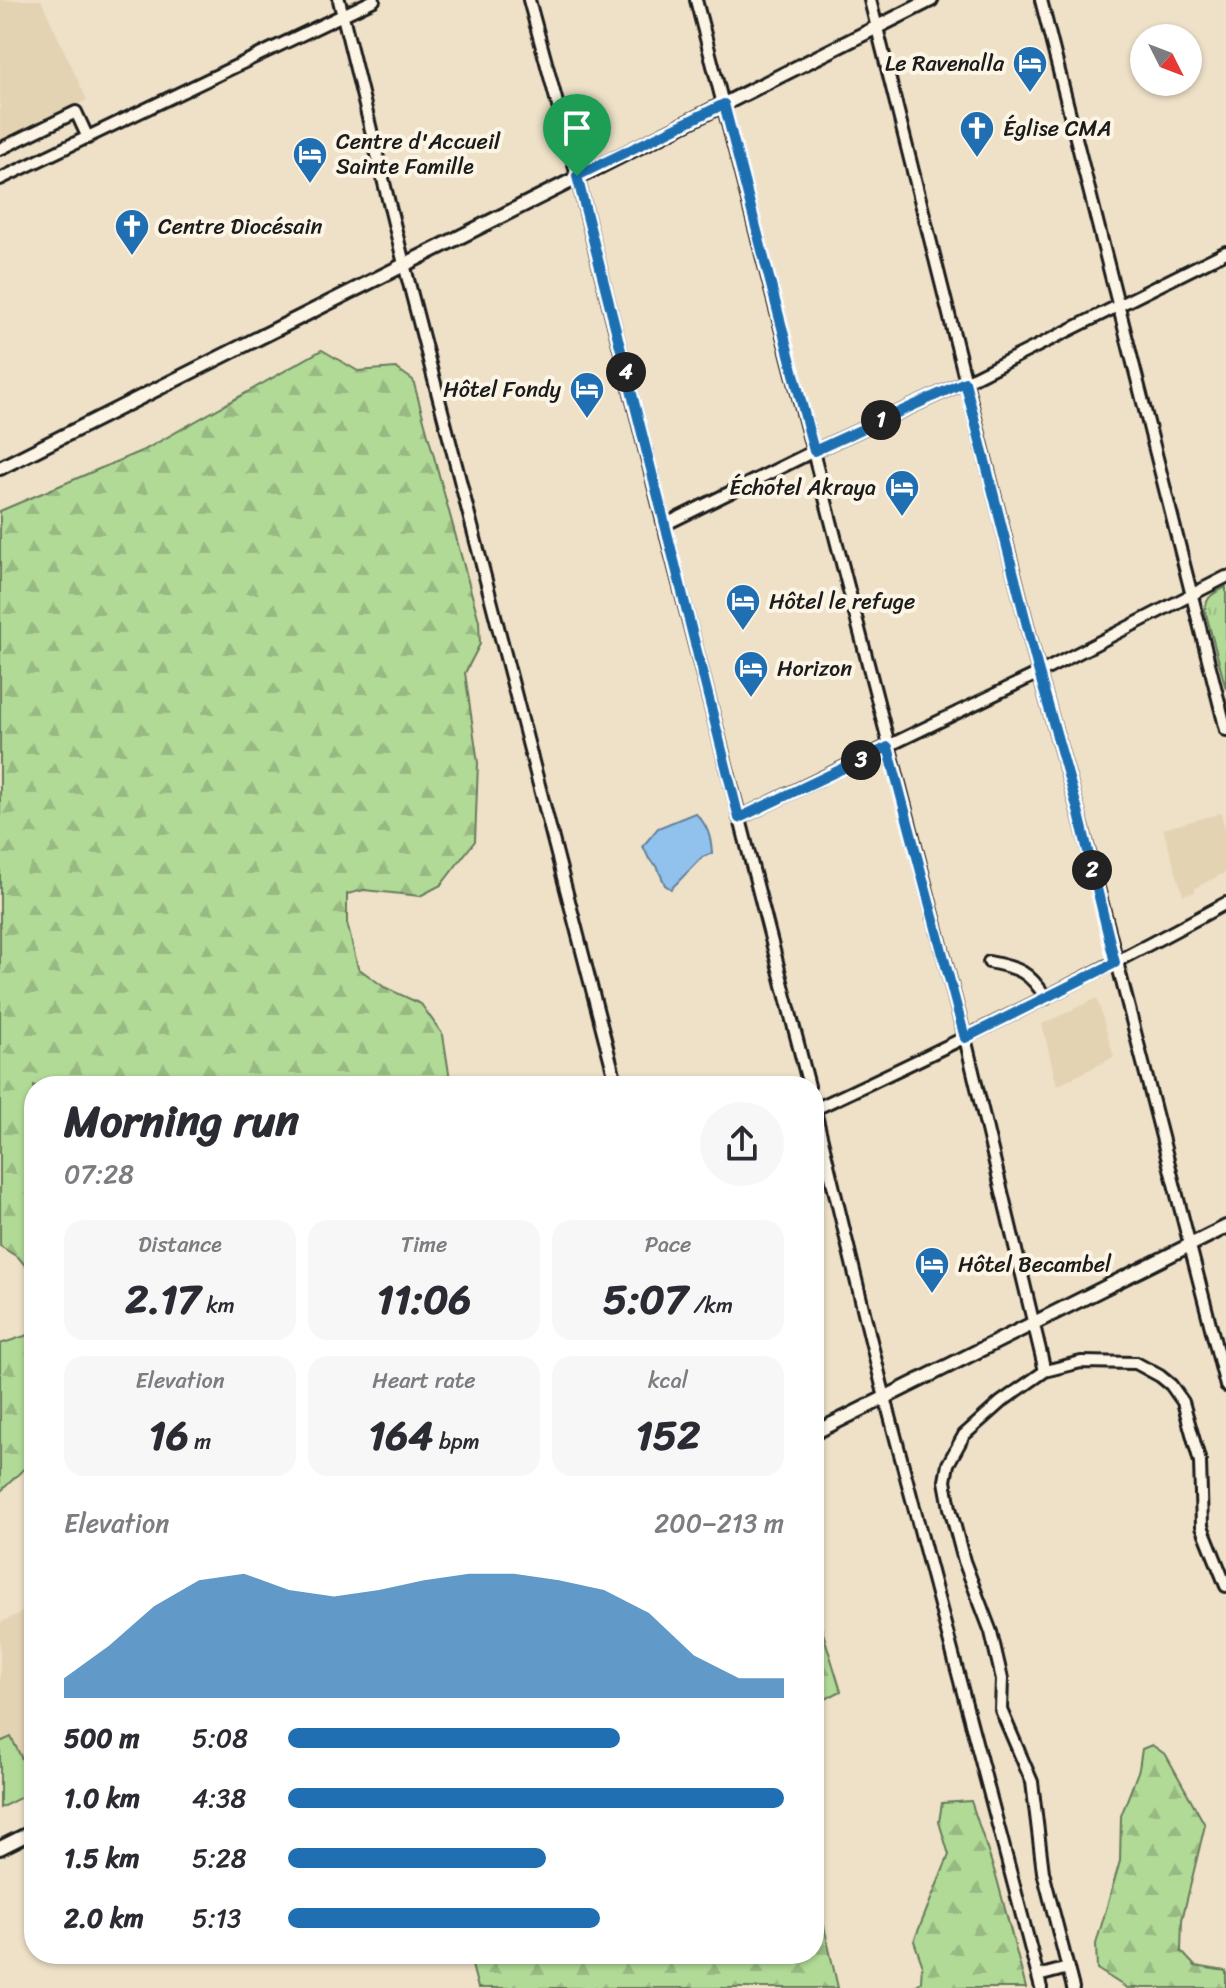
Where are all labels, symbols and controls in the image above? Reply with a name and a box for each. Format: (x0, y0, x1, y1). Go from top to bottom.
north arrow (1130, 24, 1202, 96)
map controls (1130, 24, 1202, 96)
place label: Le Ravenalla (885, 44, 1005, 83)
hotel icon: Le Ravenalla (1011, 44, 1049, 94)
pin (543, 94, 611, 176)
icon: arrive (555, 106, 599, 150)
church icon: Église CMA (958, 109, 996, 159)
place label: Église CMA (1003, 109, 1112, 148)
place label: Centre d'Accueil Sainte Famille (336, 122, 501, 186)
hotel icon: Centre d'Accueil Sainte Famille (291, 135, 329, 185)
church icon: Centre Diocésain (113, 207, 151, 257)
place label: Centre Diocésain (158, 207, 322, 246)
pin: 4 (606, 352, 646, 392)
text: 4 (619, 352, 633, 391)
place label: Hôtel Fondy (443, 370, 562, 409)
hotel icon: Hôtel Fondy (568, 370, 606, 420)
pin: 1 (861, 400, 901, 440)
text: 1 (876, 400, 886, 439)
place label: Échotel Akraya (729, 468, 876, 507)
hotel icon: Échotel Akraya (883, 468, 921, 518)
hotel icon: Hôtel le refuge (724, 582, 762, 632)
place label: Hôtel le refuge (769, 582, 915, 621)
hotel icon: Horizon (732, 649, 770, 699)
place label: Horizon (777, 649, 852, 688)
pin: 3 (841, 740, 881, 780)
text: 3 (855, 740, 867, 779)
pin: 2 (1072, 850, 1112, 890)
text: 2 (1086, 850, 1098, 889)
text: Morning run (64, 1082, 299, 1160)
button: share (700, 1102, 784, 1186)
text: 07:28 (64, 1151, 134, 1197)
text: Distance (138, 1225, 222, 1264)
text: Time (401, 1225, 447, 1264)
text: Pace (645, 1225, 691, 1264)
hotel icon: Hôtel Becambel (913, 1245, 951, 1295)
place label: Hôtel Becambel (958, 1245, 1112, 1284)
text: 2.17 (125, 1264, 200, 1335)
text: 11:06 (377, 1264, 471, 1335)
text: 5:07 (603, 1264, 688, 1335)
text: km (200, 1286, 235, 1325)
text: /km (688, 1286, 733, 1325)
text: Elevation (135, 1361, 225, 1400)
text: Heart rate (372, 1361, 476, 1400)
text: kcal (648, 1361, 688, 1400)
text: 16 (149, 1400, 189, 1471)
text: 164 (368, 1400, 433, 1471)
text: 152 (636, 1400, 700, 1471)
text: m (189, 1422, 211, 1461)
text: bpm (433, 1422, 480, 1461)
text: Elevation (64, 1500, 169, 1546)
text: 200–213 m (654, 1500, 784, 1546)
text: 500 m (64, 1715, 139, 1761)
text: 5:08 (192, 1715, 248, 1761)
text: 1.0 km (64, 1775, 140, 1821)
text: 4:38 (192, 1775, 246, 1821)
text: 1.5 km (64, 1835, 139, 1881)
text: 5:28 (192, 1835, 246, 1881)
text: 2.0 km (64, 1895, 144, 1941)
text: 5:13 (192, 1895, 241, 1941)

